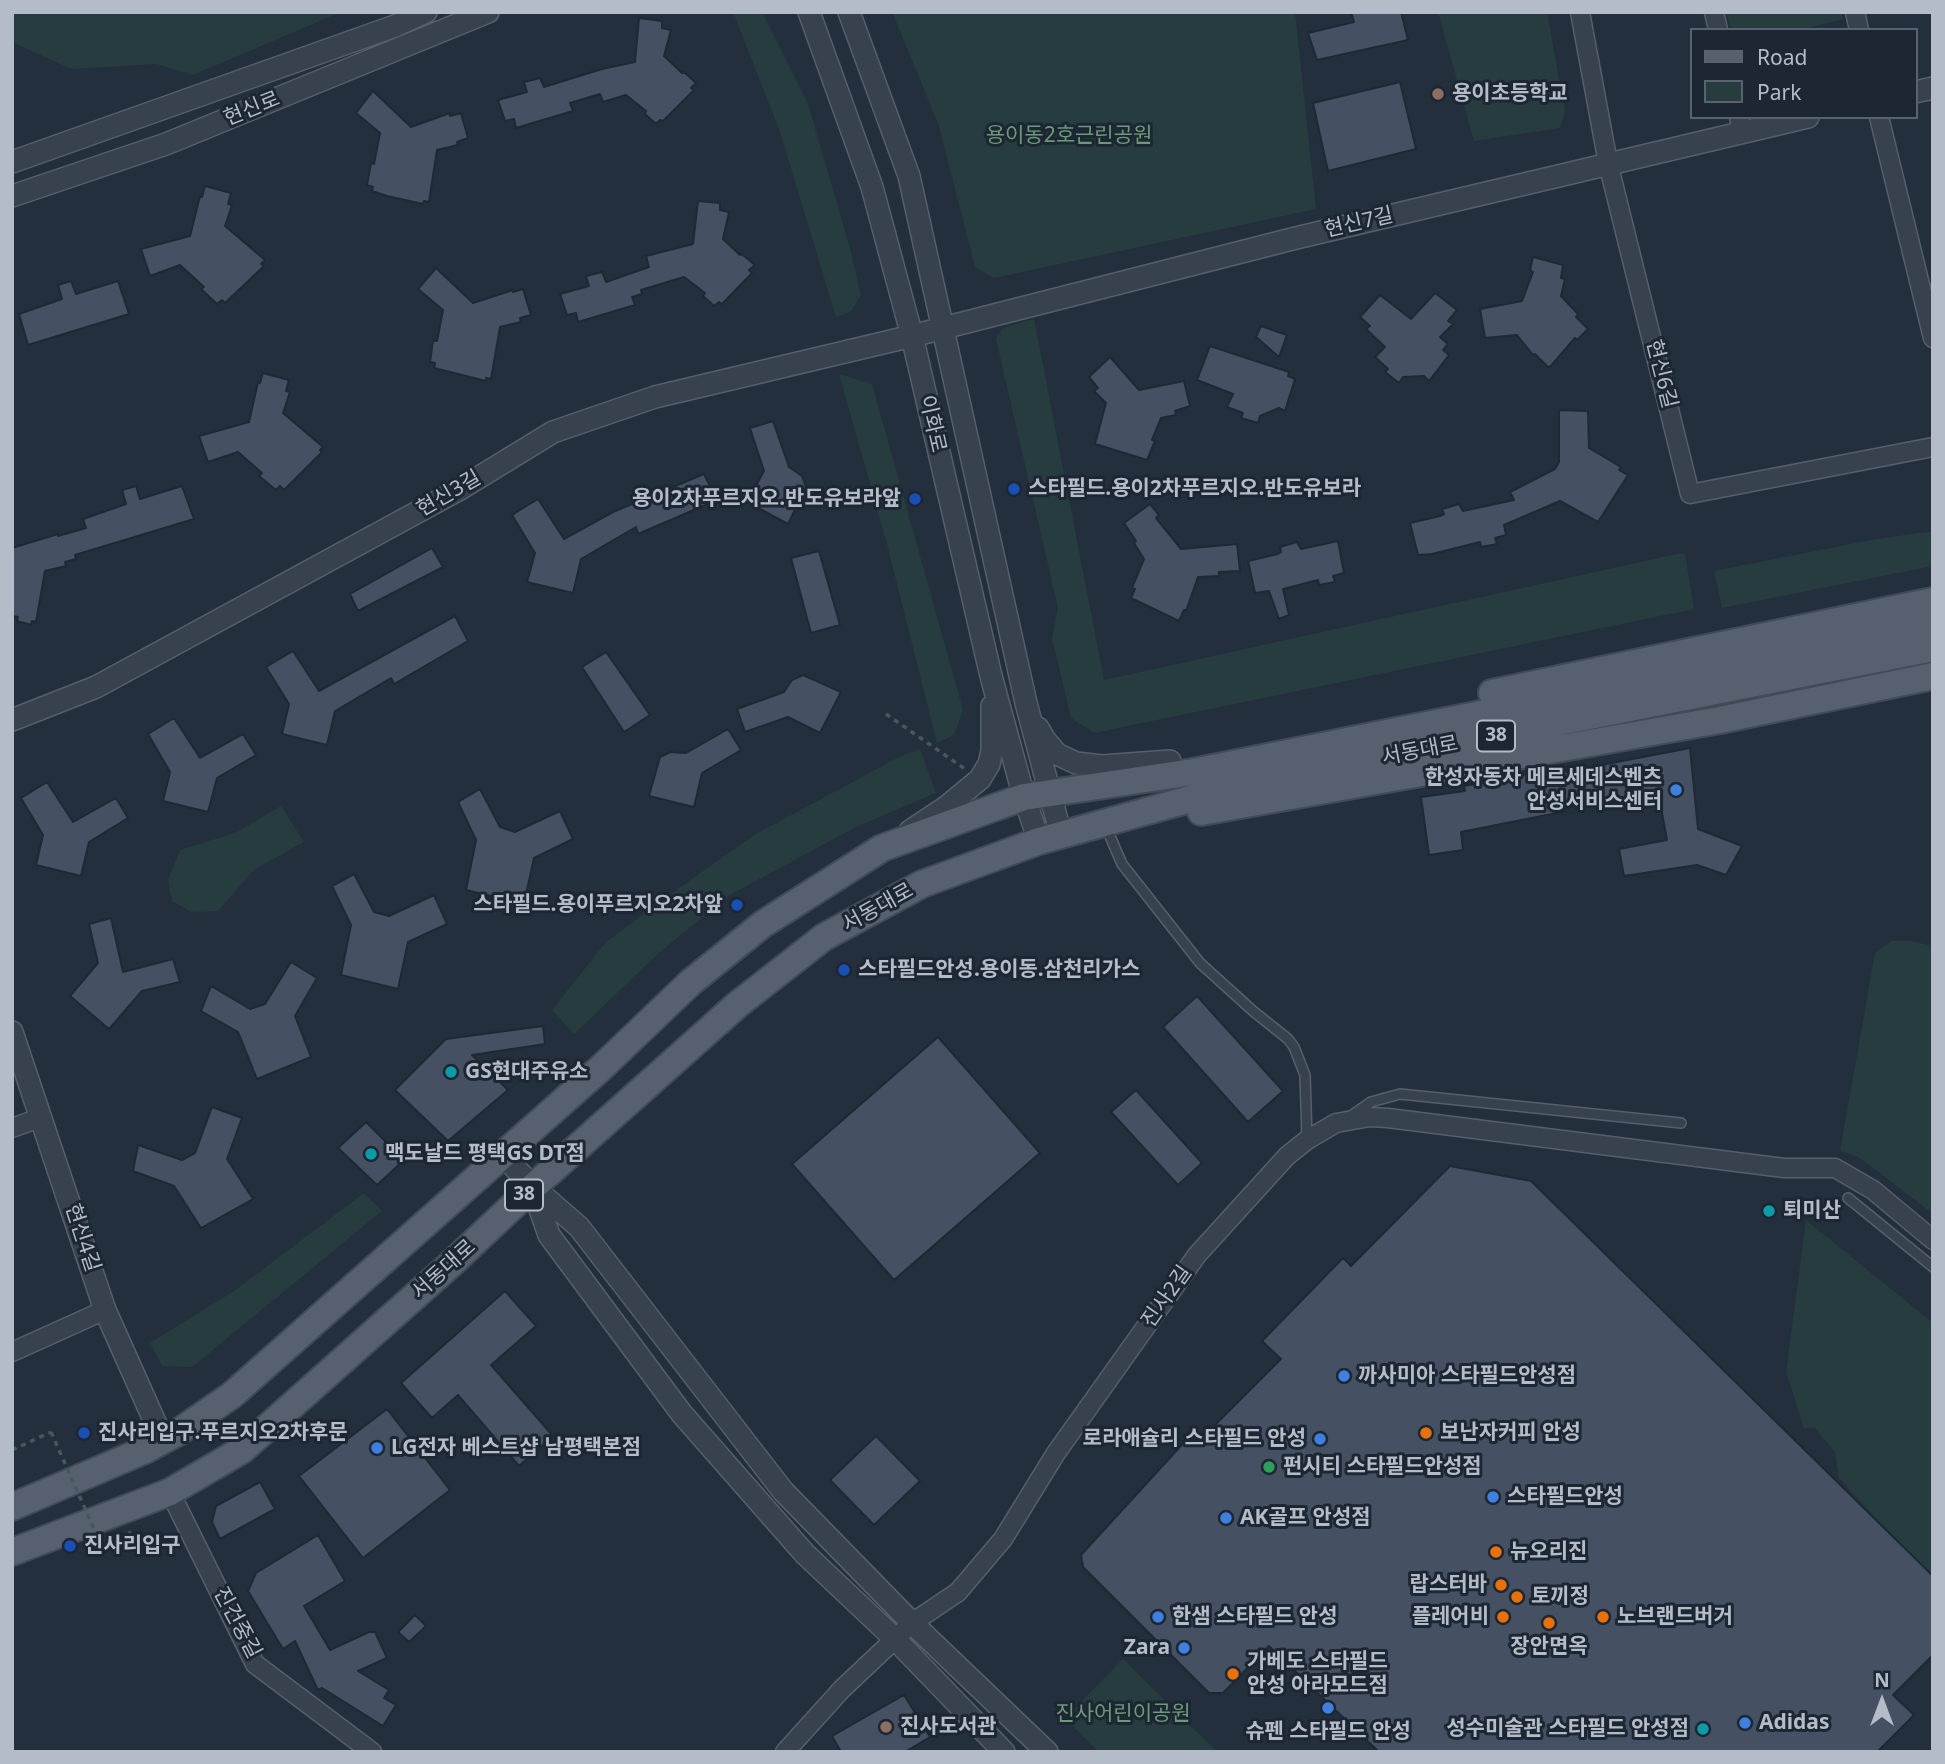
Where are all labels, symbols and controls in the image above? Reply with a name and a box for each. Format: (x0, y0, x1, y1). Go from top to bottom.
legend (1689, 28, 1917, 119)
text: Road (1757, 43, 1807, 71)
text: Park (1757, 78, 1801, 106)
place label: 용이초등학교 (1452, 81, 1568, 107)
street label: 현신로 (220, 86, 284, 132)
marker: 용이초등학교 (1430, 86, 1446, 102)
park label: 용이동2호근린공원 (986, 123, 1152, 149)
street label: 현신7길 (1322, 203, 1396, 243)
street label: 현신6길 (1640, 337, 1682, 411)
street label: 이화로 (913, 393, 951, 455)
street label: 현신3길 (412, 466, 486, 522)
place label: 스타필드.용이2차푸르지오.반도유보라 (1028, 476, 1361, 502)
marker: 스타필드.용이2차푸르지오.반도유보라 (1006, 481, 1022, 497)
place label: 용이2차푸르지오.반도유보라앞 (632, 486, 901, 512)
marker: 용이2차푸르지오.반도유보라앞 (907, 491, 923, 507)
road number: 38 (1477, 720, 1515, 751)
street label: 서동대로 (1380, 731, 1460, 771)
place label: 한성자동차 메르세데스벤츠 안성서비스센터 (1425, 765, 1662, 815)
marker: 한성자동차 메르세데스벤츠 안성서비스센터 (1668, 782, 1684, 798)
street label: 서동대로 (838, 878, 918, 938)
place label: 스타필드.용이푸르지오2차앞 (473, 892, 723, 918)
marker: 스타필드.용이푸르지오2차앞 (729, 897, 745, 913)
place label: 스타필드안성.용이동.삼천리가스 (858, 957, 1140, 983)
marker: 스타필드안성.용이동.삼천리가스 (836, 962, 852, 978)
place label: GS현대주유소 (465, 1059, 588, 1085)
marker: GS현대주유소 (443, 1064, 459, 1080)
place label: 맥도날드 평택GS DT점 (385, 1141, 585, 1167)
marker: 맥도날드 평택GS DT점 (363, 1146, 379, 1162)
road number: 38 (505, 1180, 543, 1210)
place label: 퇴미산 (1783, 1198, 1841, 1224)
street label: 현신4길 (59, 1201, 105, 1275)
marker: 퇴미산 (1761, 1203, 1777, 1219)
street label: 서동대로 (407, 1235, 481, 1305)
street label: 진사2길 (1137, 1261, 1197, 1333)
place label: 까사미아 스타필드안성점 (1358, 1363, 1576, 1389)
marker: 까사미아 스타필드안성점 (1336, 1368, 1352, 1384)
place label: 진사리입구.푸르지오2차후문 (98, 1420, 348, 1446)
place label: 보난자커피 안성 (1440, 1420, 1581, 1446)
marker: 진사리입구.푸르지오2차후문 (76, 1425, 92, 1441)
marker: 보난자커피 안성 (1418, 1425, 1434, 1441)
place label: 로라애슐리 스타필드 안성 (1083, 1426, 1306, 1452)
marker: 로라애슐리 스타필드 안성 (1312, 1431, 1328, 1447)
place label: LG전자 베스트샵 남평택본점 (391, 1435, 641, 1461)
marker: LG전자 베스트샵 남평택본점 (369, 1440, 385, 1456)
place label: 펀시티 스타필드안성점 (1283, 1454, 1482, 1480)
marker: 펀시티 스타필드안성점 (1261, 1459, 1277, 1475)
place label: 스타필드안성 (1507, 1484, 1623, 1510)
marker: 스타필드안성 (1485, 1489, 1501, 1505)
place label: AK골프 안성점 (1240, 1505, 1371, 1531)
marker: AK골프 안성점 (1218, 1510, 1234, 1526)
place label: 진사리입구 (84, 1533, 181, 1559)
marker: 진사리입구 (62, 1538, 78, 1554)
place label: 뉴오리진 (1510, 1539, 1587, 1565)
marker: 뉴오리진 (1488, 1544, 1504, 1560)
place label: 랍스터바 (1410, 1572, 1487, 1598)
marker: 랍스터바 (1493, 1577, 1509, 1593)
street label: 진건중길 (208, 1583, 266, 1663)
place label: 토끼정 (1531, 1584, 1589, 1610)
marker: 토끼정 (1509, 1589, 1525, 1605)
place label: 한샘 스타필드 안성 (1172, 1604, 1337, 1630)
place label: 플레어비 (1412, 1604, 1489, 1630)
place label: 노브랜드버거 (1617, 1604, 1733, 1630)
marker: 한샘 스타필드 안성 (1150, 1609, 1166, 1625)
marker: 플레어비 (1495, 1609, 1511, 1625)
marker: 노브랜드버거 (1595, 1609, 1611, 1625)
marker: 장안면옥 (1541, 1615, 1557, 1631)
place label: 장안면옥 (1510, 1634, 1588, 1660)
place label: Zara (1124, 1635, 1170, 1661)
marker: Zara (1176, 1640, 1192, 1656)
place label: 가베도 스타필드 안성 아라모드점 (1247, 1649, 1388, 1699)
marker: 가베도 스타필드 안성 아라모드점 (1225, 1666, 1241, 1682)
north arrow (1847, 1666, 1917, 1736)
text: N (1874, 1667, 1890, 1693)
marker: 슈펜 스타필드 안성 (1320, 1700, 1336, 1716)
park label: 진사어린이공원 (1055, 1701, 1191, 1727)
place label: Adidas (1759, 1710, 1829, 1736)
place label: 진사도서관 (900, 1714, 997, 1740)
marker: Adidas (1737, 1715, 1753, 1731)
place label: 성수미술관 스타필드 안성점 (1446, 1716, 1689, 1742)
marker: 진사도서관 (878, 1719, 894, 1735)
place label: 슈펜 스타필드 안성 (1245, 1719, 1411, 1745)
marker: 성수미술관 스타필드 안성점 (1695, 1721, 1711, 1737)

